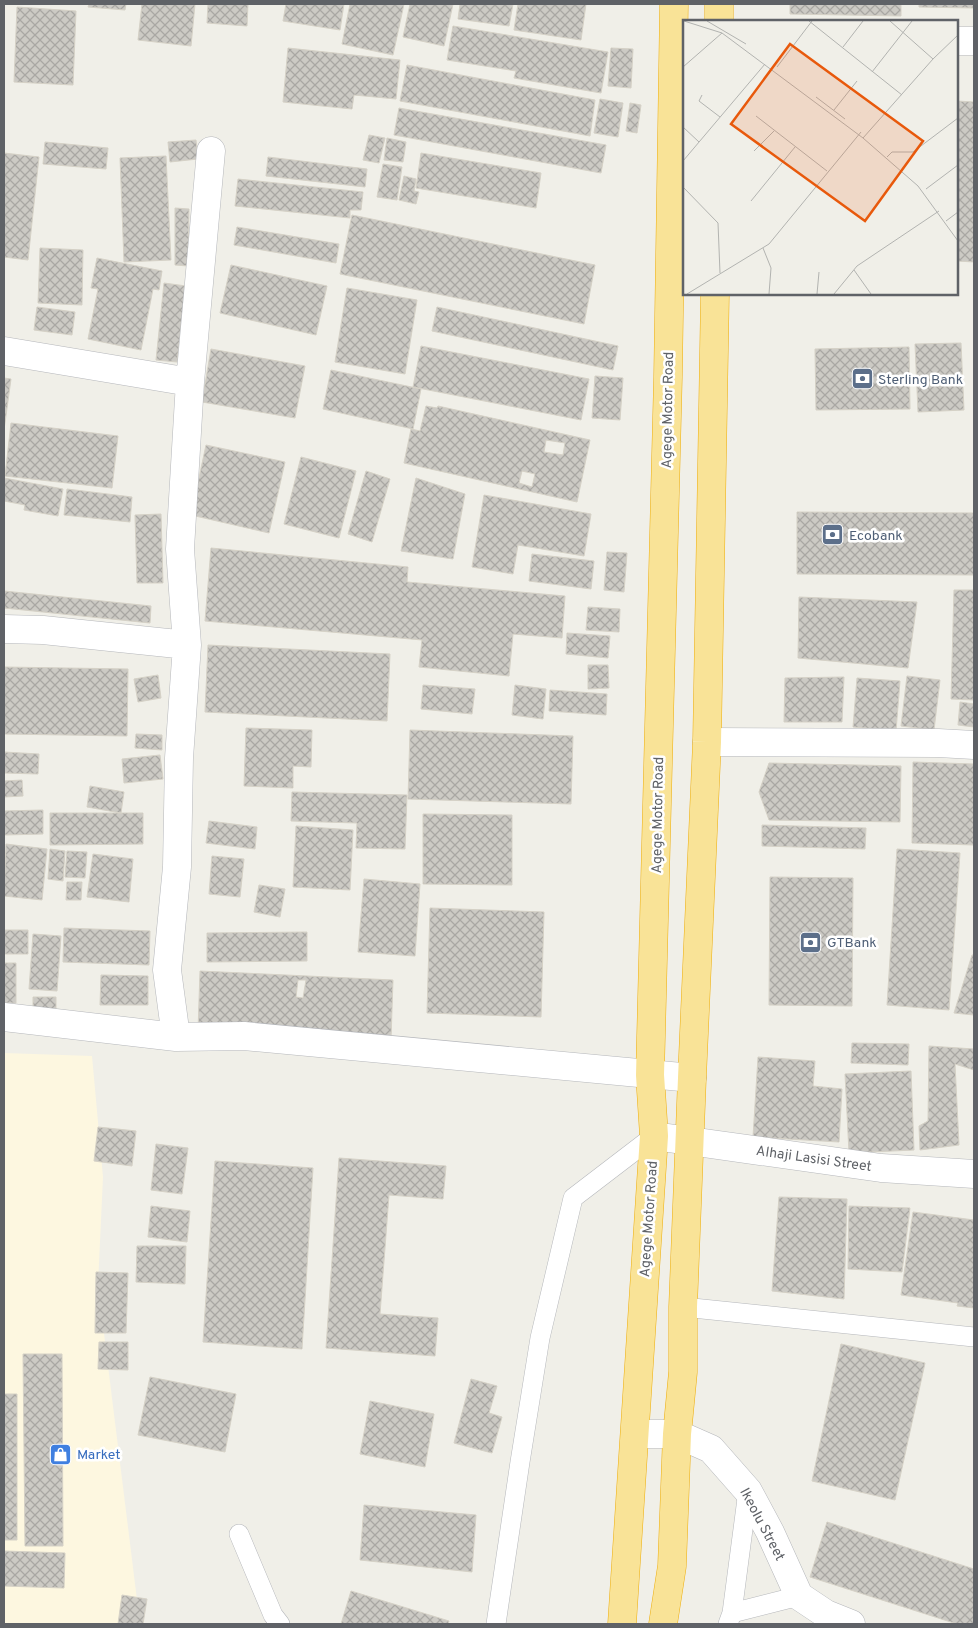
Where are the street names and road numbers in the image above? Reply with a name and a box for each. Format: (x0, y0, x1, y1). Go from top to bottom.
street label: Agege Motor Road (659, 352, 678, 468)
street label: Agege Motor Road (649, 757, 668, 873)
street label: Alhaji Lasisi Street (755, 1143, 873, 1176)
street label: Agege Motor Road (637, 1160, 662, 1278)
street label: Ikeolu Street (735, 1485, 788, 1564)

